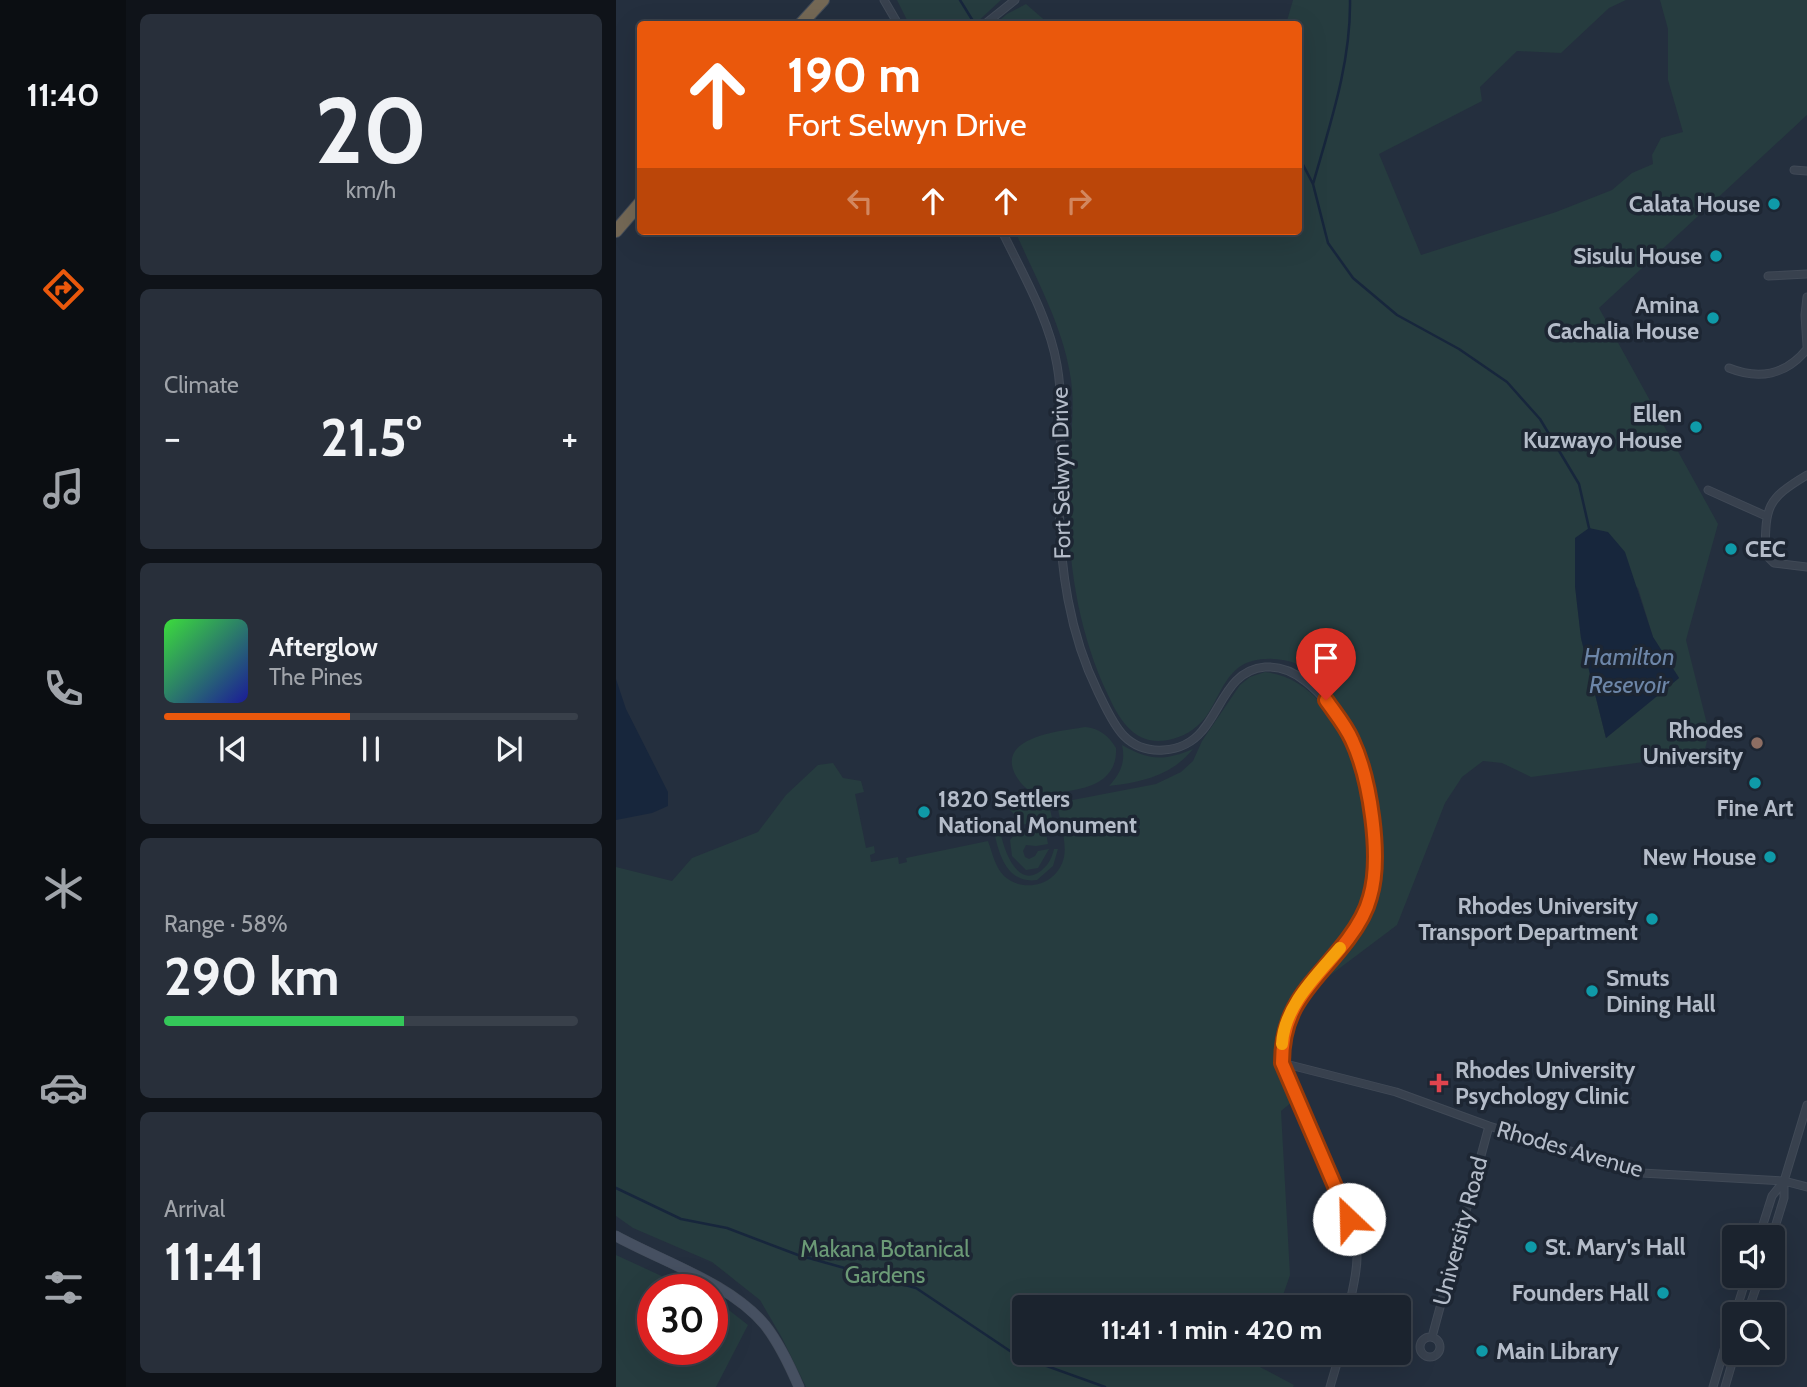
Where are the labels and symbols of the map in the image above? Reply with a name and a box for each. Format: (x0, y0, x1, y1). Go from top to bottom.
place label: Calata House (1629, 190, 1760, 218)
marker: Calata House (1766, 196, 1782, 212)
place label: Sisulu House (1573, 242, 1702, 270)
marker: Sisulu House (1708, 248, 1724, 264)
place label: Amina Cachalia House (1547, 291, 1700, 345)
marker: Amina Cachalia House (1705, 310, 1721, 326)
street label: Fort Selwyn Drive (1045, 386, 1077, 559)
place label: Ellen Kuzwayo House (1523, 400, 1682, 454)
marker: Ellen Kuzwayo House (1688, 419, 1704, 435)
place label: CEC (1745, 535, 1786, 563)
marker: CEC (1723, 541, 1739, 557)
pin (1296, 628, 1356, 700)
water label: Hamilton Resevoir (1583, 642, 1675, 699)
place label: Rhodes University (1642, 716, 1744, 770)
marker: Rhodes University (1749, 735, 1765, 751)
marker: Fine Art (1747, 775, 1763, 791)
place label: 1820 Settlers National Monument (938, 785, 1137, 839)
place label: Fine Art (1716, 794, 1794, 822)
marker: 1820 Settlers National Monument (916, 804, 932, 820)
place label: New House (1642, 843, 1756, 871)
marker: New House (1762, 849, 1778, 865)
place label: Rhodes University Transport Department (1418, 892, 1639, 946)
marker: Rhodes University Transport Department (1644, 911, 1660, 927)
place label: Smuts Dining Hall (1606, 964, 1716, 1018)
marker: Smuts Dining Hall (1584, 983, 1600, 999)
place label: Rhodes University Psychology Clinic (1455, 1056, 1636, 1110)
marker: Rhodes University Psychology Clinic (1429, 1073, 1449, 1093)
street label: Rhodes Avenue (1494, 1115, 1647, 1183)
street label: University Road (1427, 1153, 1493, 1309)
position arrow (1312, 1182, 1386, 1256)
place label: St. Mary's Hall (1545, 1233, 1686, 1261)
park label: Makana Botanical Gardens (800, 1235, 970, 1289)
marker: St. Mary's Hall (1523, 1239, 1539, 1255)
speed limit sign: 30 (637, 1274, 728, 1365)
place label: Founders Hall (1512, 1279, 1649, 1307)
marker: Founders Hall (1655, 1285, 1671, 1301)
place label: Main Library (1496, 1337, 1620, 1365)
marker: Main Library (1474, 1343, 1490, 1359)

